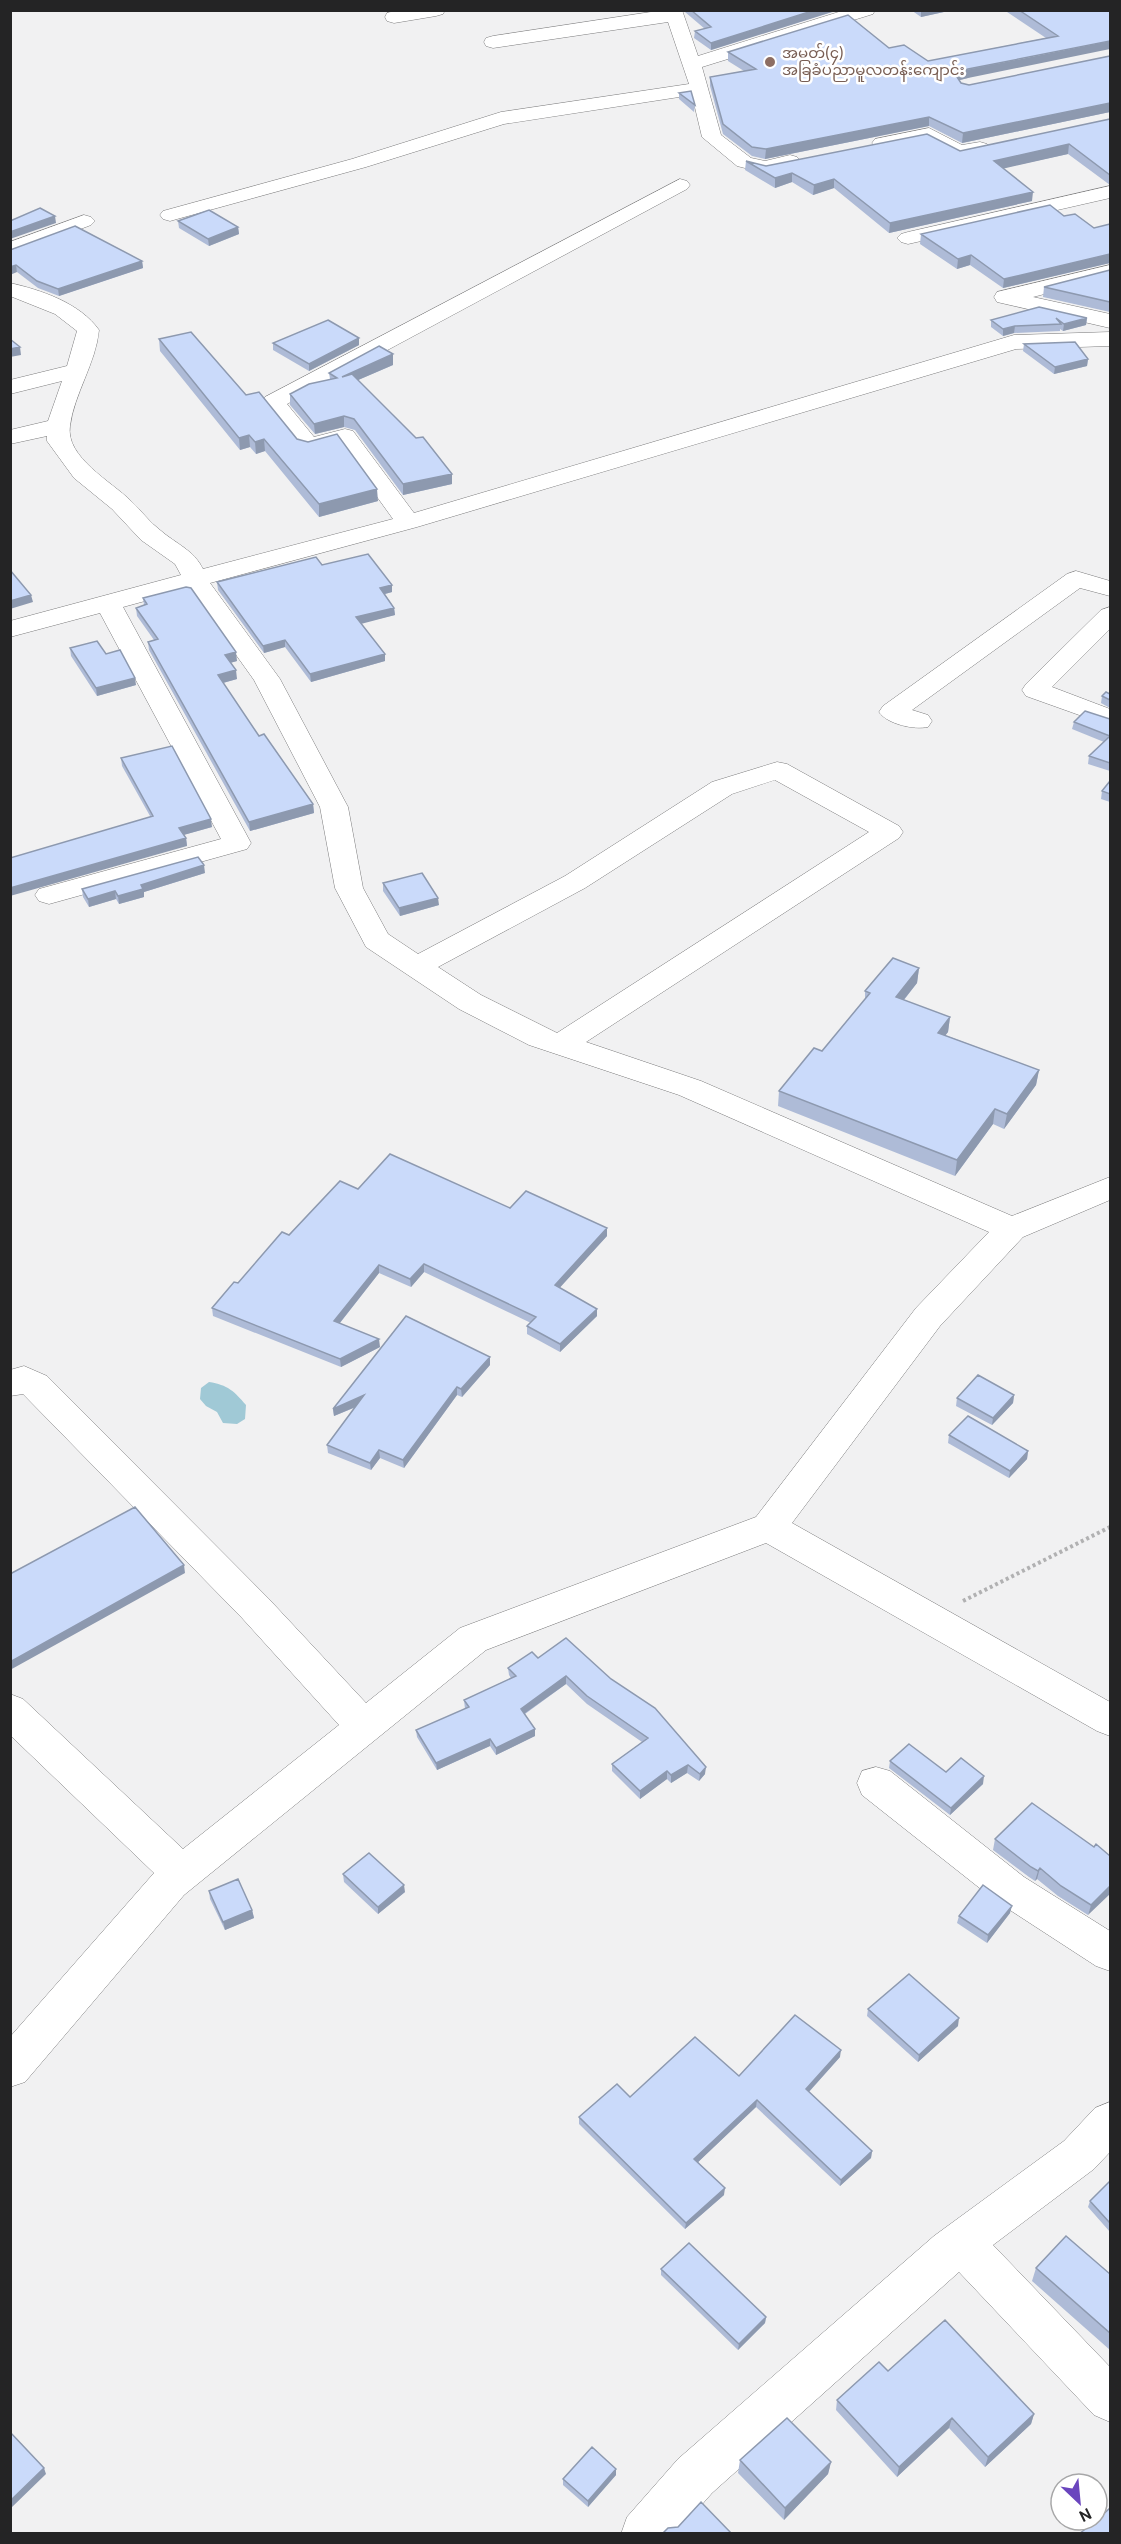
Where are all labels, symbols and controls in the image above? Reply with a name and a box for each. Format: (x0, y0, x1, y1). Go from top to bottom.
place label: အမှတ်(၄) အခြခံပညာမူလတန်းကျောင်း (782, 43, 965, 82)
marker: အမှတ်(၄) အခြခံပညာမူလတန်းကျောင်း (763, 55, 777, 69)
north arrow (1049, 2472, 1109, 2532)
text: N (1076, 2504, 1095, 2526)

